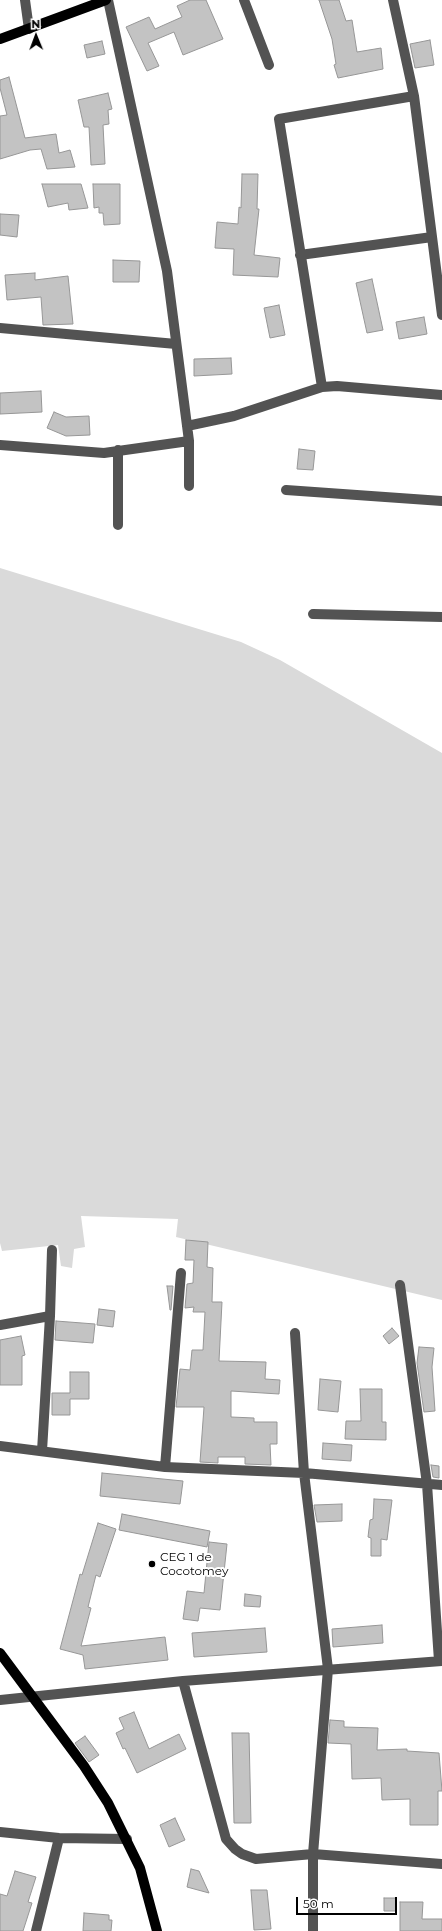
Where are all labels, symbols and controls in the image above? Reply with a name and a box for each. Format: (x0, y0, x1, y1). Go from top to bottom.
north arrow (16, 16, 56, 56)
text: N (31, 17, 40, 31)
place label: CEG 1 de Cocotomey (160, 1550, 229, 1578)
marker: CEG 1 de Cocotomey (147, 1559, 157, 1569)
scale bar (298, 1889, 399, 1915)
text: 50 m (303, 1896, 334, 1911)

